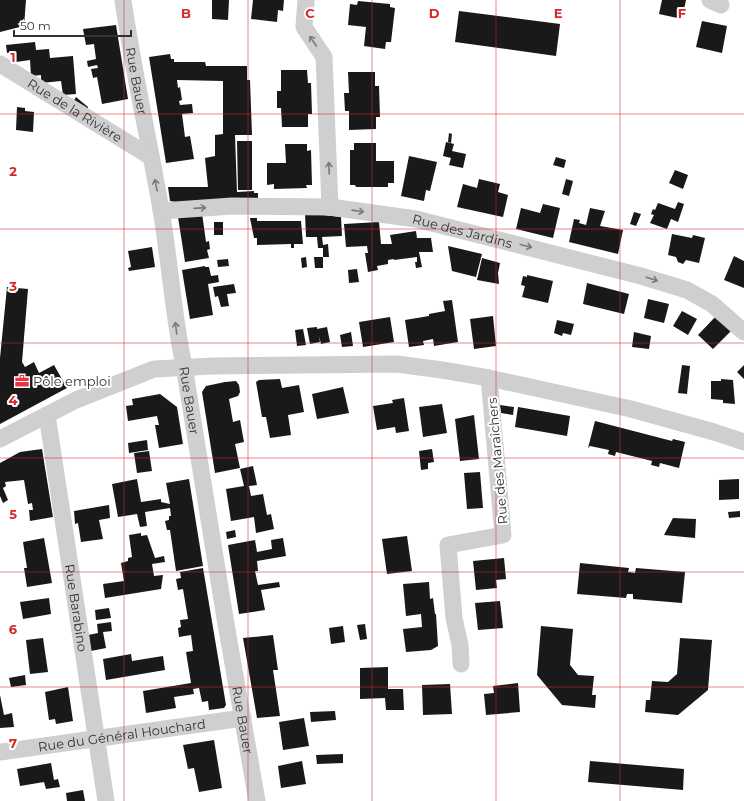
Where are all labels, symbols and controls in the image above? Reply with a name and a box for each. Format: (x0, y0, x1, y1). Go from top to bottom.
text: B (181, 5, 191, 21)
text: C (305, 5, 315, 21)
text: D (429, 5, 440, 21)
text: E (554, 5, 563, 21)
text: F (678, 5, 686, 21)
scale bar (14, 12, 131, 38)
text: 50 m (20, 18, 51, 33)
one-way arrow (309, 35, 317, 47)
street label: Rue Bauer (123, 46, 151, 116)
text: 1 (10, 49, 16, 65)
street label: Rue de la Rivière (25, 75, 125, 145)
one-way arrow (325, 162, 333, 175)
text: 2 (9, 163, 17, 179)
one-way arrow (152, 179, 160, 192)
one-way arrow (193, 205, 206, 212)
one-way arrow (351, 207, 364, 215)
street label: Rue des Jardins (411, 210, 514, 251)
one-way arrow (519, 243, 532, 250)
one-way arrow (645, 276, 658, 283)
text: 3 (8, 278, 17, 294)
one-way arrow (172, 322, 180, 335)
street label: Rue Bauer (176, 365, 203, 436)
office icon: Pôle emploi (14, 373, 30, 389)
place label: Pôle emploi (33, 373, 111, 389)
text: 4 (9, 392, 18, 408)
street label: Rue des Maraîchers (483, 397, 511, 525)
text: 5 (9, 506, 17, 522)
street label: Rue Barabino (62, 563, 91, 653)
text: 6 (9, 621, 18, 637)
street label: Rue Bauer (229, 685, 257, 755)
street label: Rue du Général Houchard (37, 715, 207, 755)
text: 7 (9, 735, 17, 751)

